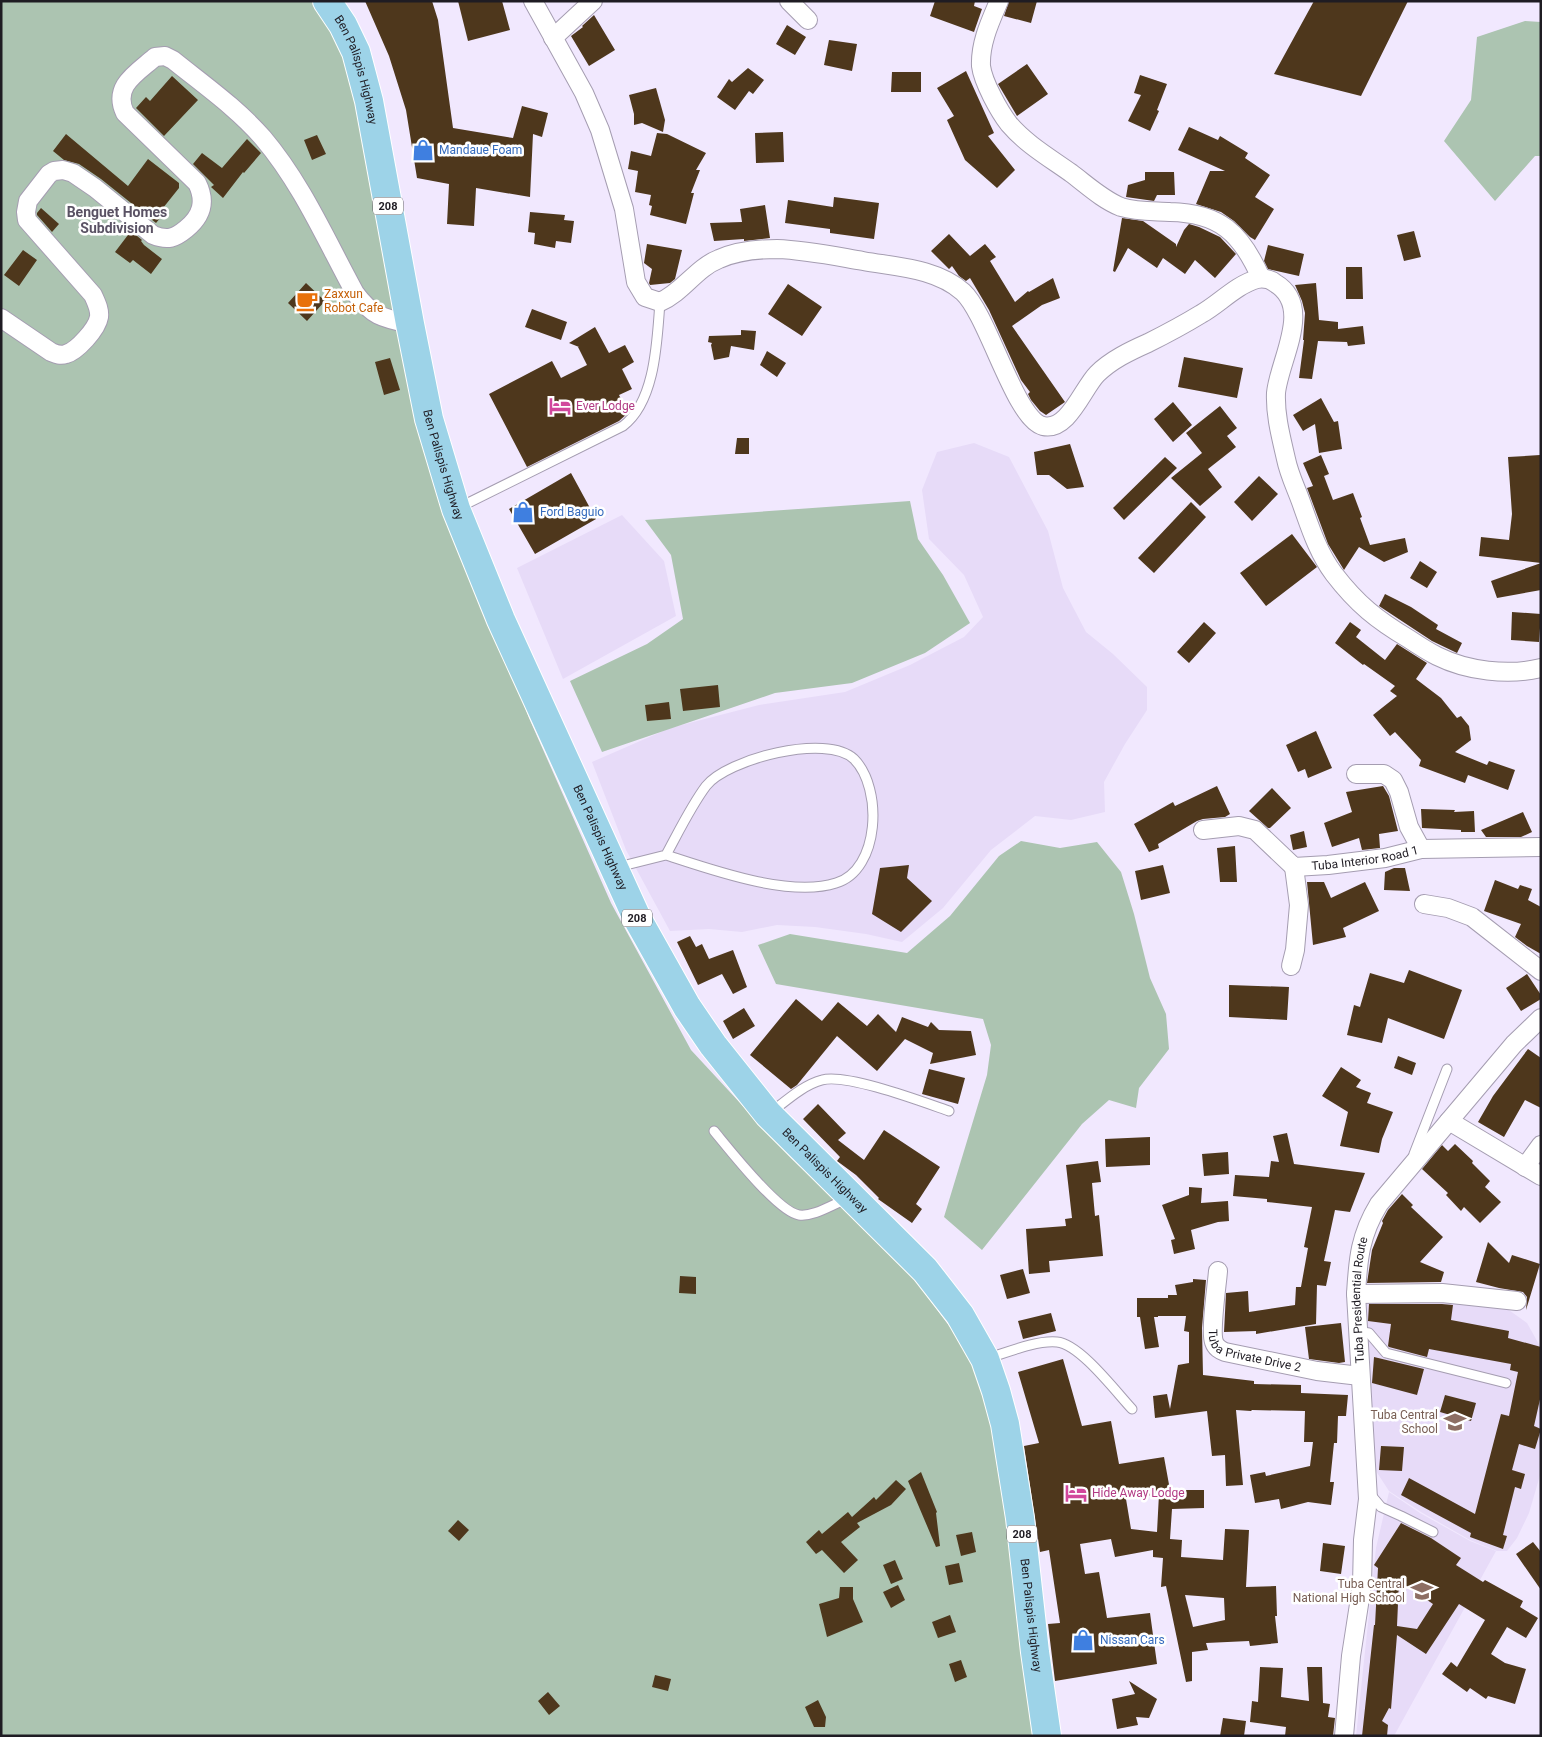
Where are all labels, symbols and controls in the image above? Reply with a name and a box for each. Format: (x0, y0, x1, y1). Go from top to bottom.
street label: Ben Palispis Highway (332, 13, 380, 126)
shop icon: Mandaue Foam (410, 137, 436, 163)
place label: Mandaue Foam (439, 143, 522, 157)
road number: 208 (373, 198, 403, 215)
district label: Benguet Homes Subdivision (67, 204, 167, 236)
place label: Zaxxun Robot Cafe (324, 287, 383, 315)
cafe icon: Zaxxun Robot Cafe (294, 288, 320, 314)
hotel icon: Ever Lodge (547, 393, 573, 419)
place label: Ever Lodge (576, 399, 635, 413)
street label: Ben Palispis Highway (420, 408, 467, 522)
shop icon: Ford Baguio (510, 499, 536, 525)
place label: Ford Baguio (540, 505, 604, 519)
street label: Ben Palispis Highway (570, 783, 631, 893)
street label: Tuba Interior Road 1 (1311, 843, 1420, 873)
road number: 208 (622, 910, 652, 926)
street label: Ben Palispis Highway (779, 1125, 871, 1216)
street label: Tuba Presidential Route (1349, 1235, 1371, 1364)
street label: Tuba Private Drive 2 (1206, 1329, 1302, 1375)
place label: Tuba Central School (1371, 1408, 1438, 1436)
school or university icon: Tuba Central School (1442, 1409, 1468, 1435)
hotel icon: Hide Away Lodge (1063, 1480, 1089, 1506)
place label: Hide Away Lodge (1092, 1486, 1185, 1500)
road number: 208 (1007, 1526, 1037, 1542)
street label: Ben Palispis Highway (1018, 1558, 1045, 1674)
place label: Tuba Central National High School (1293, 1577, 1405, 1605)
school or university icon: Tuba Central National High School (1409, 1578, 1435, 1604)
shop icon: Nissan Cars (1070, 1627, 1096, 1653)
place label: Nissan Cars (1100, 1633, 1165, 1647)

